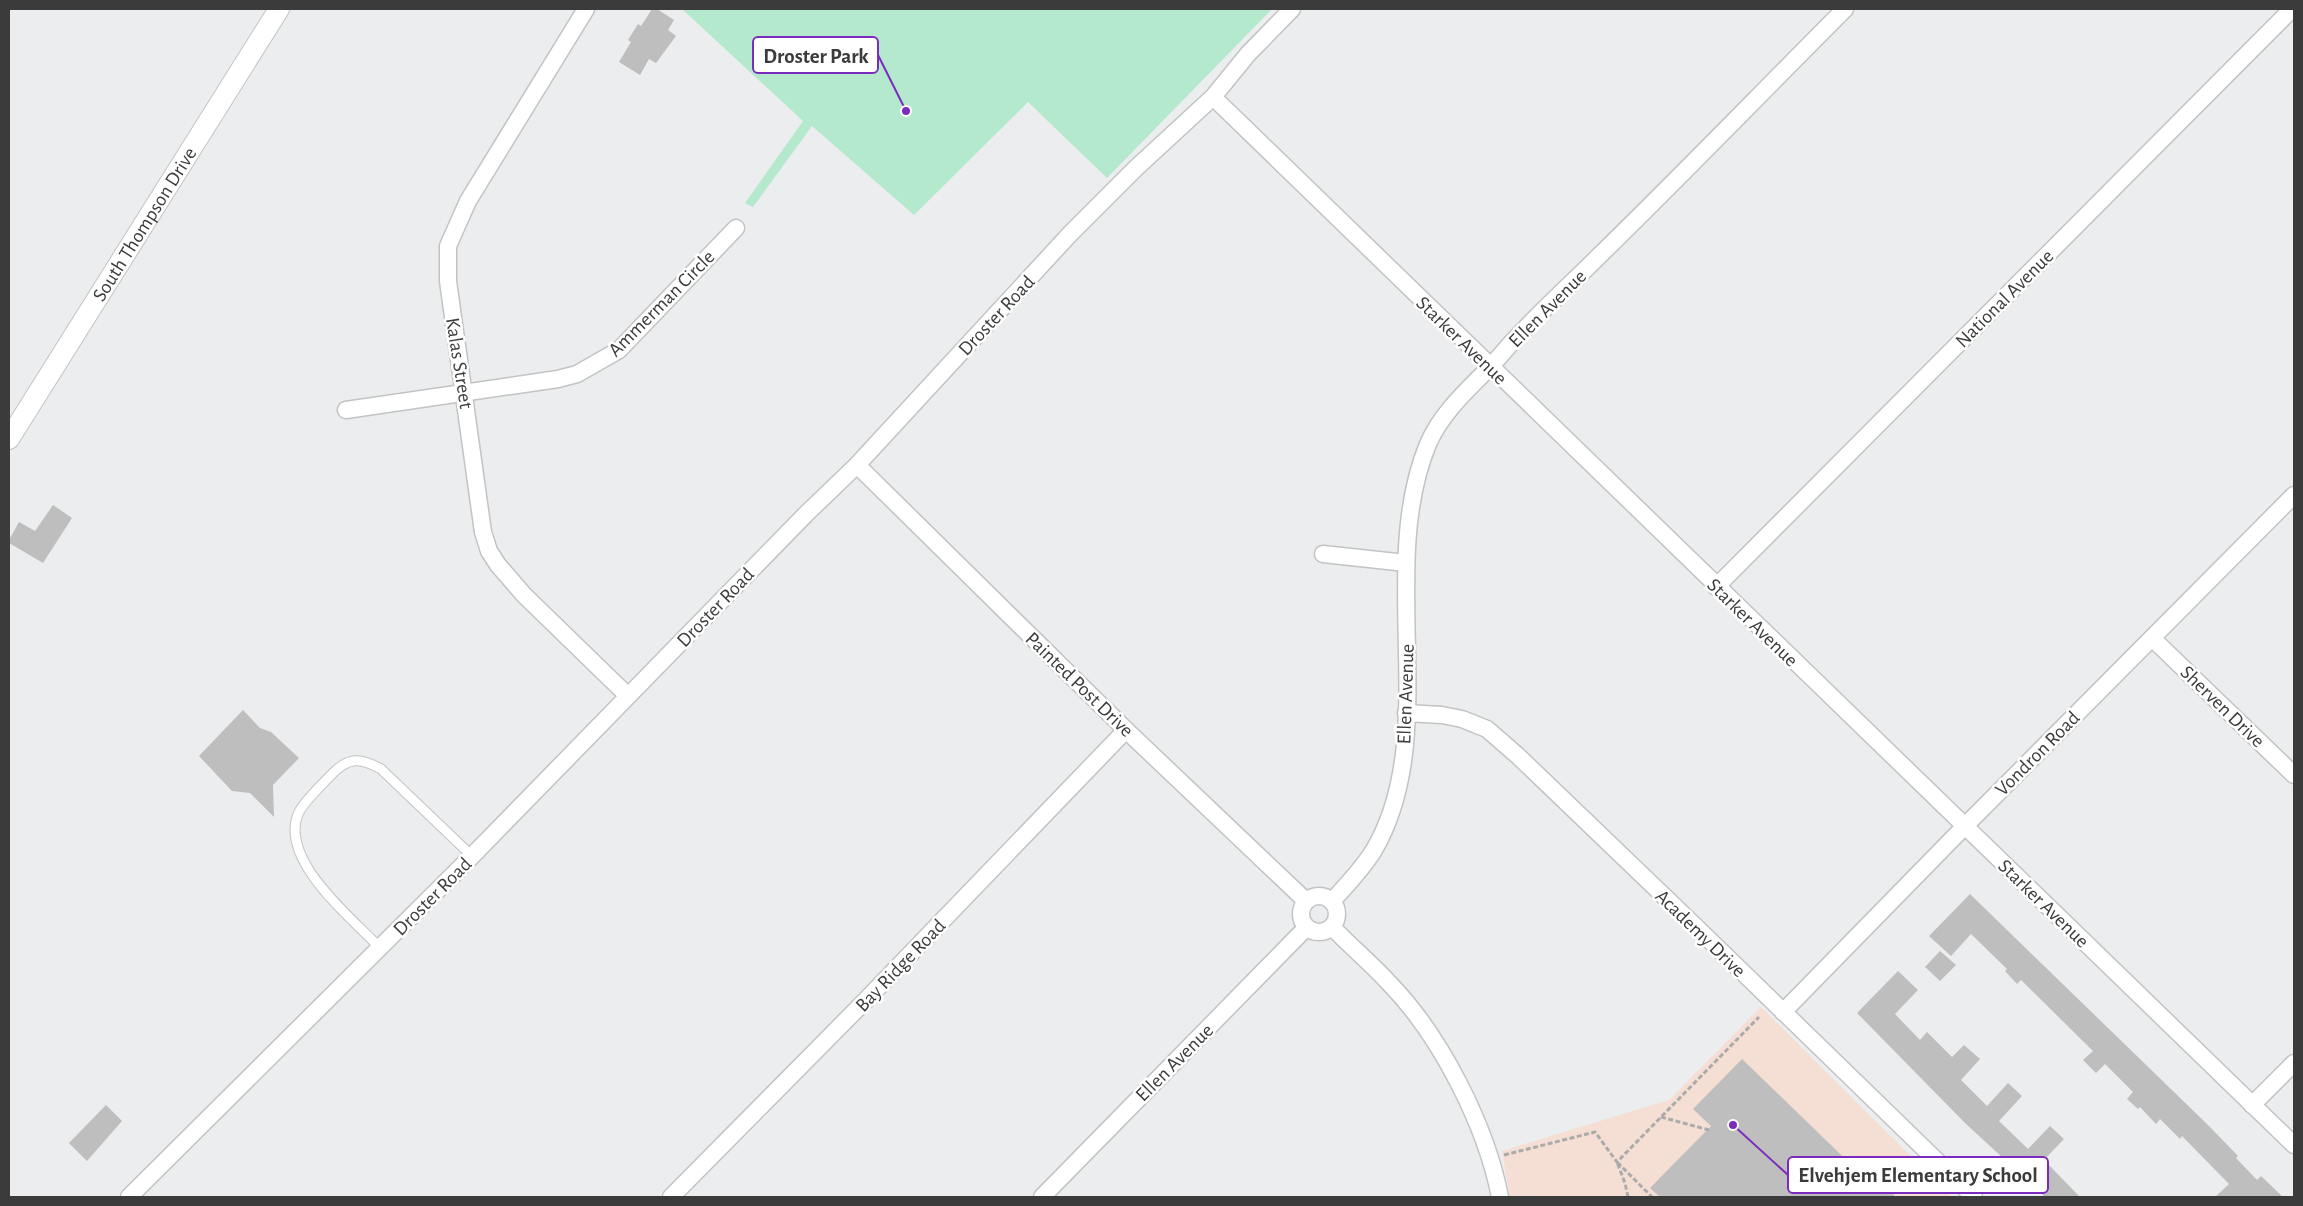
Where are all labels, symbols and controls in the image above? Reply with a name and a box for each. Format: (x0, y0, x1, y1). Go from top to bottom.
callout: Droster Park (753, 37, 878, 73)
text: Droster Park (763, 46, 869, 67)
street label: South Thompson Drive (89, 144, 201, 305)
street label: National Avenue (1952, 246, 2058, 352)
street label: Ammerman Circle (605, 247, 719, 361)
street label: Ellen Avenue (1505, 266, 1590, 351)
street label: Droster Road (955, 272, 1039, 360)
street label: Starker Avenue (1412, 293, 1510, 389)
street label: Kalas Street (442, 316, 476, 411)
street label: Droster Road (673, 564, 758, 651)
street label: Starker Avenue (1703, 575, 1801, 671)
street label: Painted Post Drive (1022, 628, 1137, 741)
street label: Ellen Avenue (1394, 643, 1418, 745)
street label: Sherven Drive (2176, 662, 2268, 751)
street label: Vondron Road (1992, 708, 2084, 800)
street label: Droster Road (390, 854, 476, 940)
street label: Starker Avenue (1994, 856, 2092, 952)
street label: Academy Drive (1651, 886, 1749, 981)
street label: Bay Ridge Road (852, 916, 950, 1016)
street label: Ellen Avenue (1132, 1020, 1217, 1105)
callout: Elvehjem Elementary School (1788, 1157, 2048, 1193)
text: Elvehjem Elementary School (1798, 1165, 2038, 1186)

